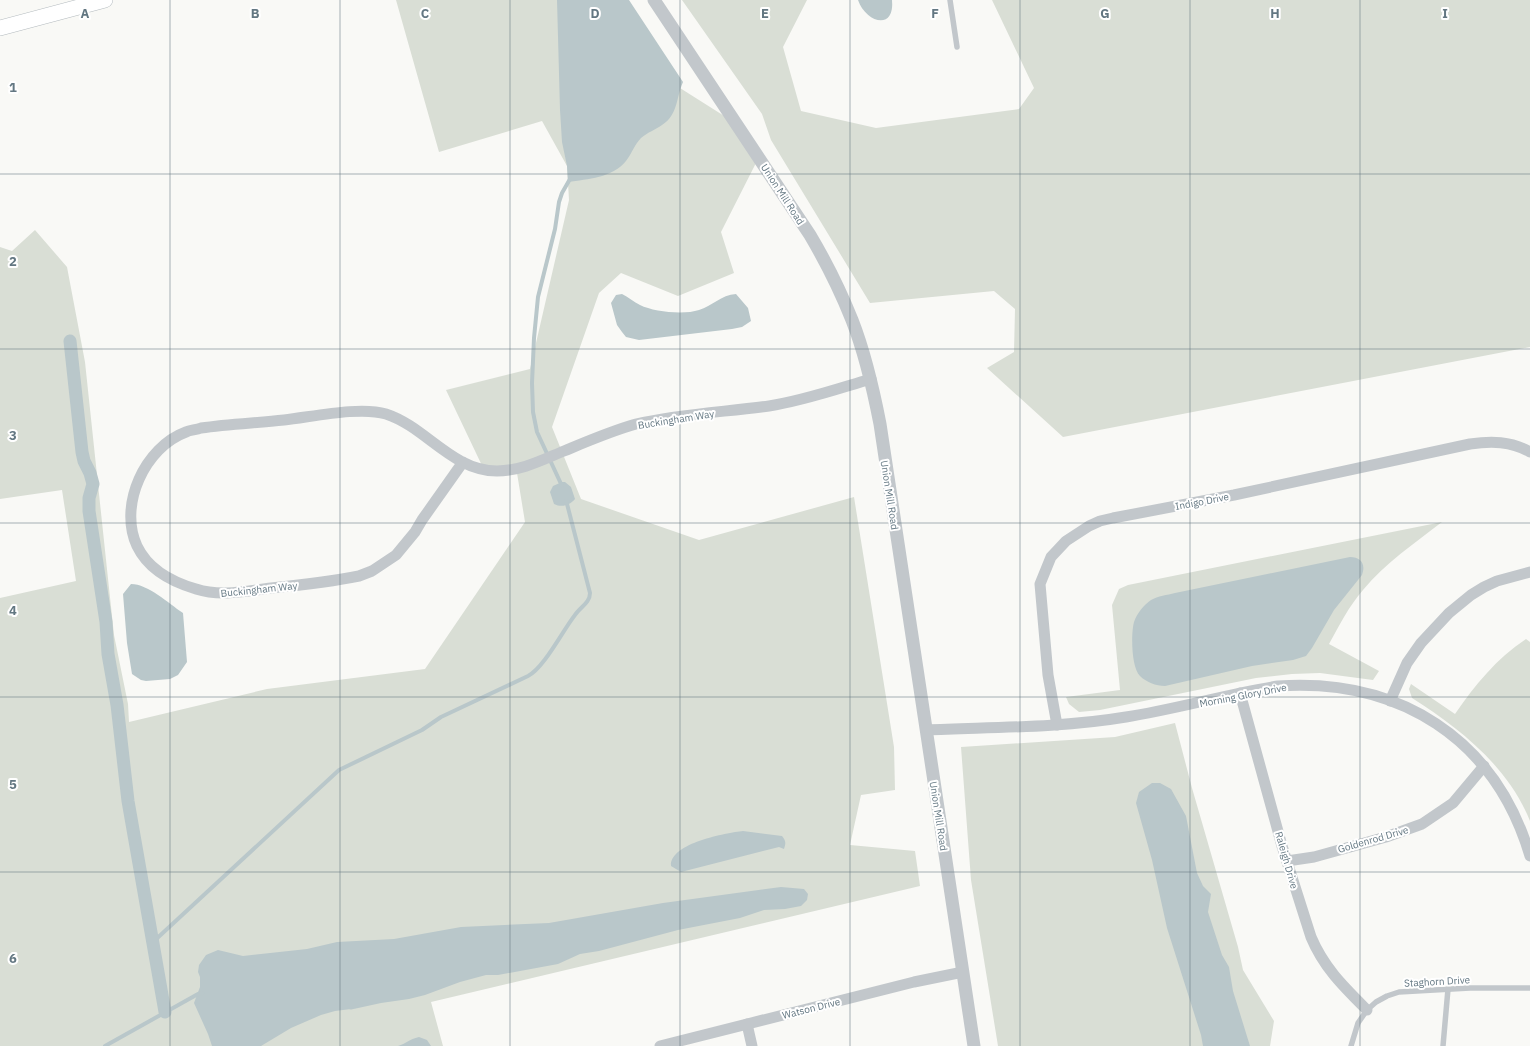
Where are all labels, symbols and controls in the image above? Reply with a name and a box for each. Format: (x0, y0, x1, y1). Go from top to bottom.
text: A (81, 5, 90, 22)
text: B (251, 5, 260, 22)
text: C (421, 5, 430, 22)
text: D (590, 5, 600, 22)
text: E (761, 5, 769, 22)
text: F (931, 5, 939, 22)
text: G (1100, 5, 1110, 22)
text: H (1270, 5, 1280, 22)
text: I (1442, 5, 1448, 22)
text: 1 (9, 79, 17, 96)
street label: Union Mill Road (758, 161, 807, 227)
text: 2 (9, 253, 17, 270)
street label: Buckingham Way (637, 407, 715, 432)
text: 3 (9, 427, 17, 444)
street label: Union Mill Road (878, 460, 901, 531)
street label: Indigo Drive (1174, 490, 1231, 513)
street label: Buckingham Way (220, 579, 298, 600)
text: 4 (9, 602, 17, 619)
street label: Morning Glory Drive (1198, 681, 1288, 710)
text: 5 (9, 776, 17, 793)
street label: Union Mill Road (927, 781, 950, 852)
street label: Goldenrod Drive (1336, 823, 1410, 856)
street label: Raleigh Drive (1272, 830, 1301, 891)
text: 6 (9, 950, 17, 967)
street label: Staghorn Drive (1404, 973, 1471, 990)
street label: Watson Drive (781, 995, 842, 1022)

